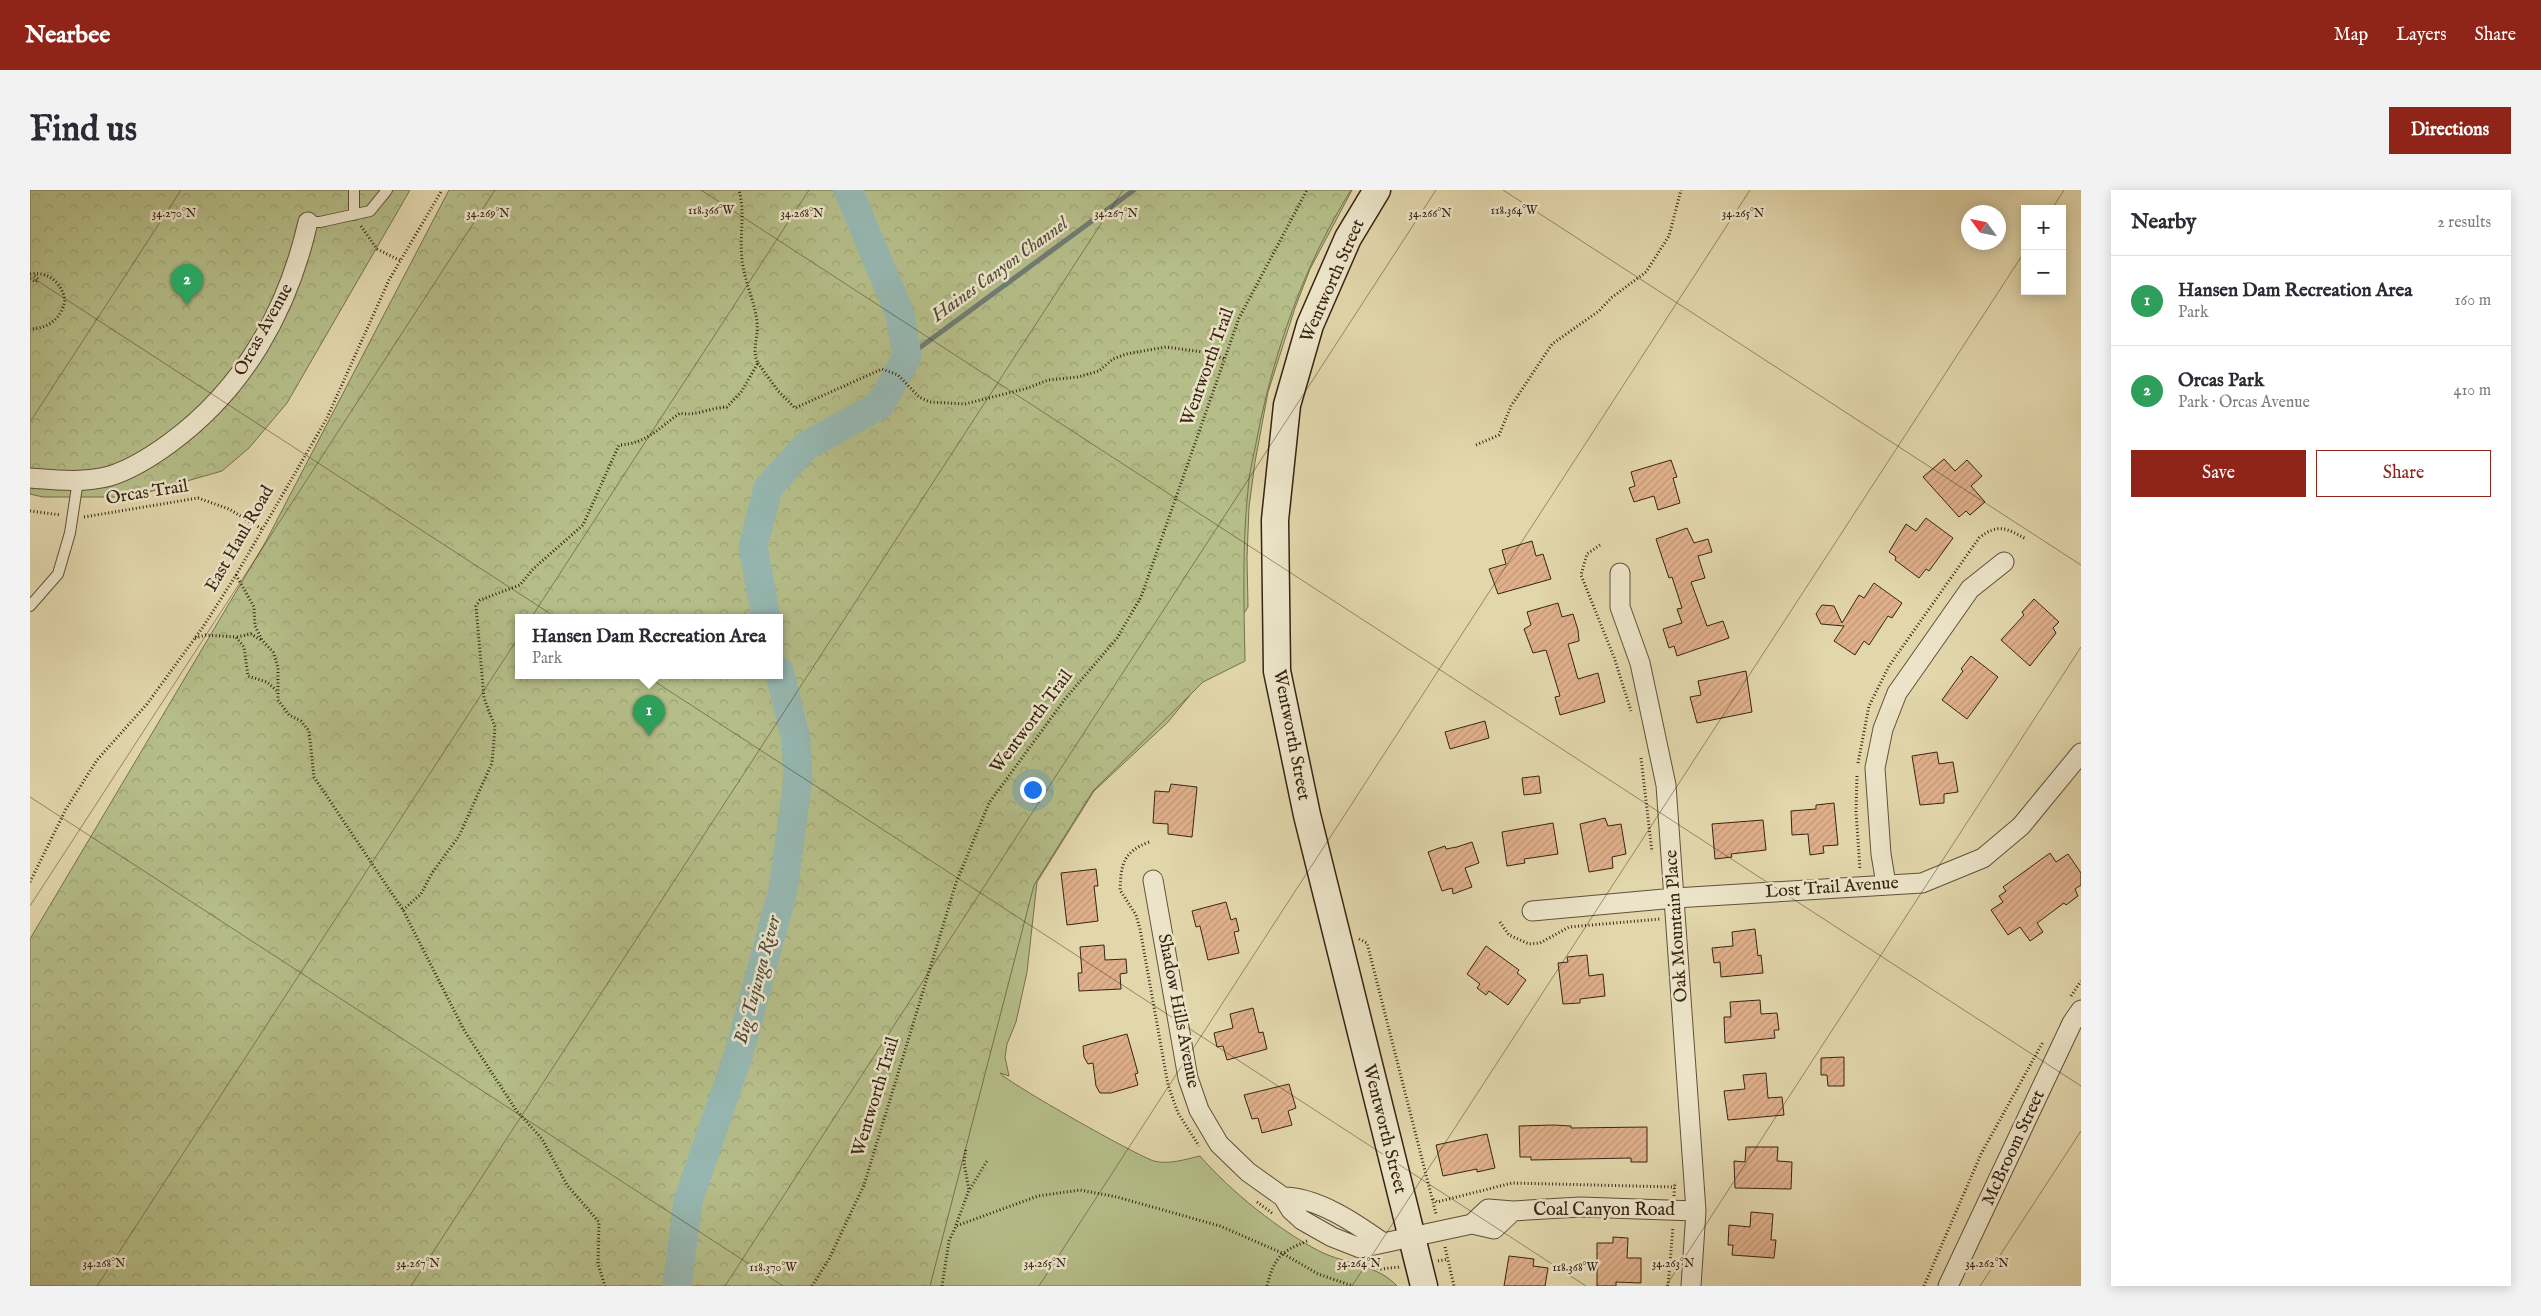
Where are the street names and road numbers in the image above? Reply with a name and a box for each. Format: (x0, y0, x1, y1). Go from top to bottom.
street label: Wentworth Street (1296, 216, 1370, 346)
street label: Orcas Avenue (229, 280, 299, 380)
street label: Wentworth Trail (1176, 305, 1240, 429)
street label: Orcas Trail (104, 475, 190, 511)
street label: East Haul Road (200, 481, 280, 596)
street label: Wentworth Trail (986, 666, 1078, 778)
street label: Wentworth Street (1267, 668, 1315, 802)
street label: Oak Mountain Place (1660, 849, 1694, 1003)
street label: Lost Trail Avenue (1764, 872, 1900, 904)
street label: Shadow Hills Avenue (1152, 932, 1204, 1090)
street label: Wentworth Trail (847, 1034, 905, 1160)
street label: Wentworth Street (1357, 1062, 1411, 1196)
street label: McBroom Street (1977, 1087, 2051, 1209)
street label: Coal Canyon Road (1533, 1199, 1675, 1222)

